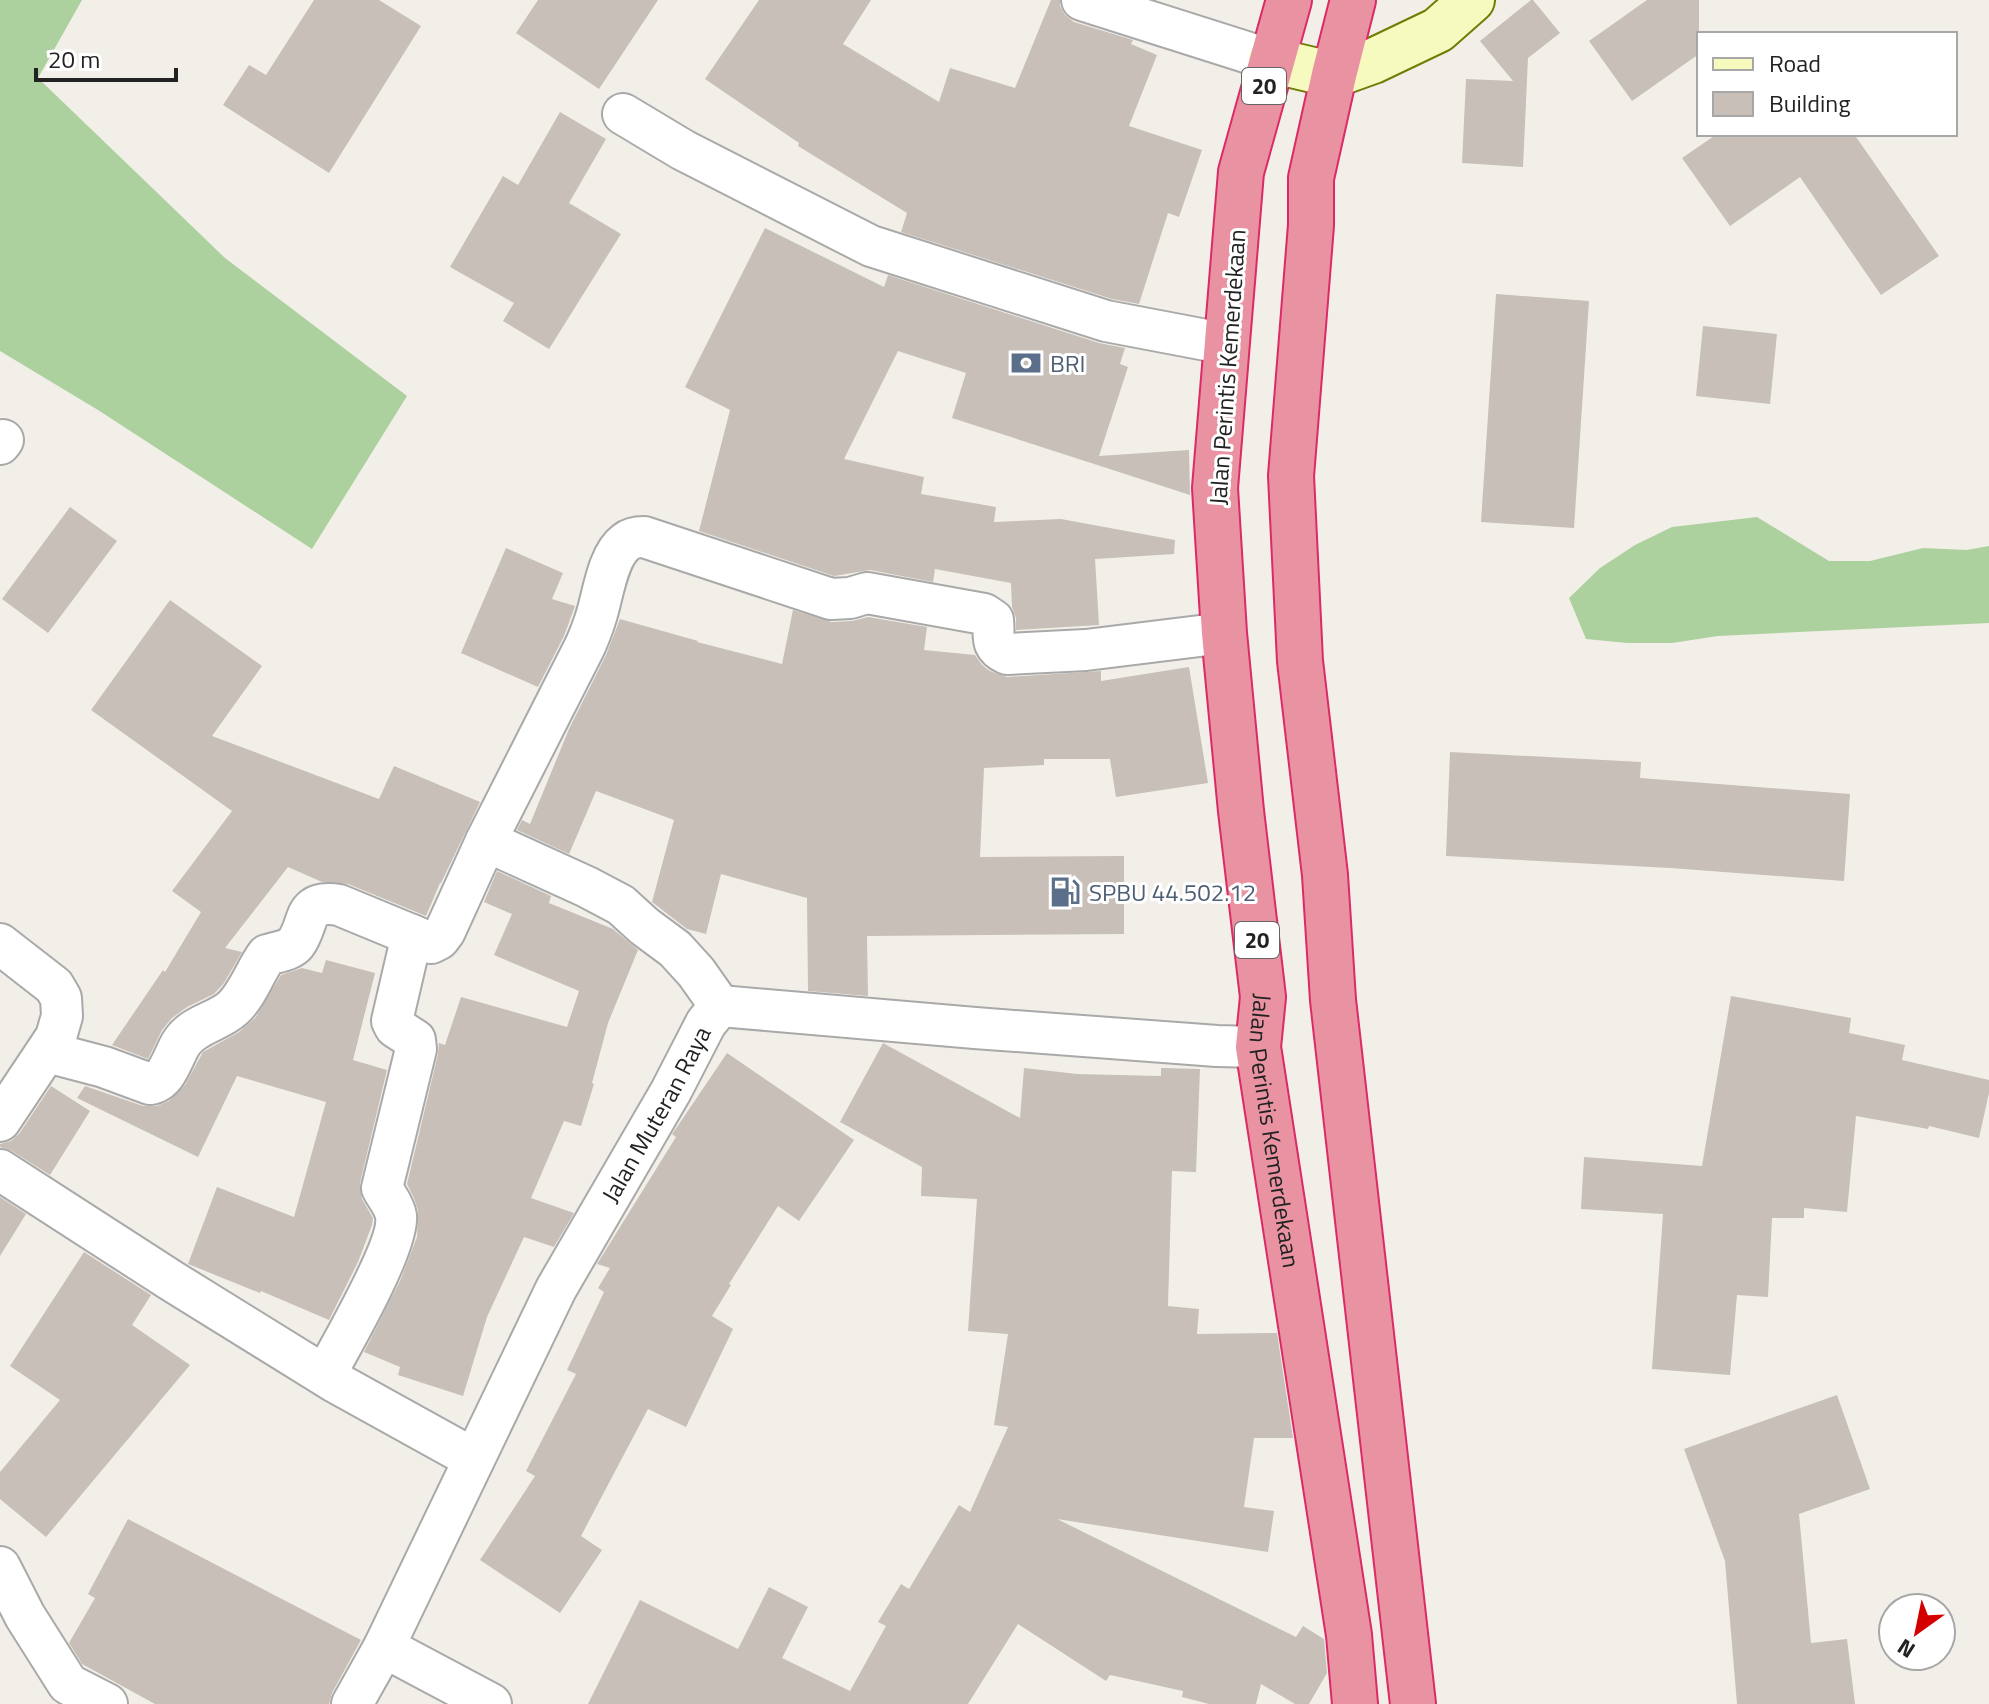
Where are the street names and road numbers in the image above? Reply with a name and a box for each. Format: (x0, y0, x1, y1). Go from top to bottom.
road number: 20 (1242, 68, 1286, 104)
street label: Jalan Perintis Kemerdekaan (1199, 228, 1255, 506)
road number: 20 (1235, 922, 1279, 958)
street label: Jalan Perintis Kemerdekaan (1240, 992, 1310, 1270)
street label: Jalan Muteran Raya (592, 1020, 719, 1209)

